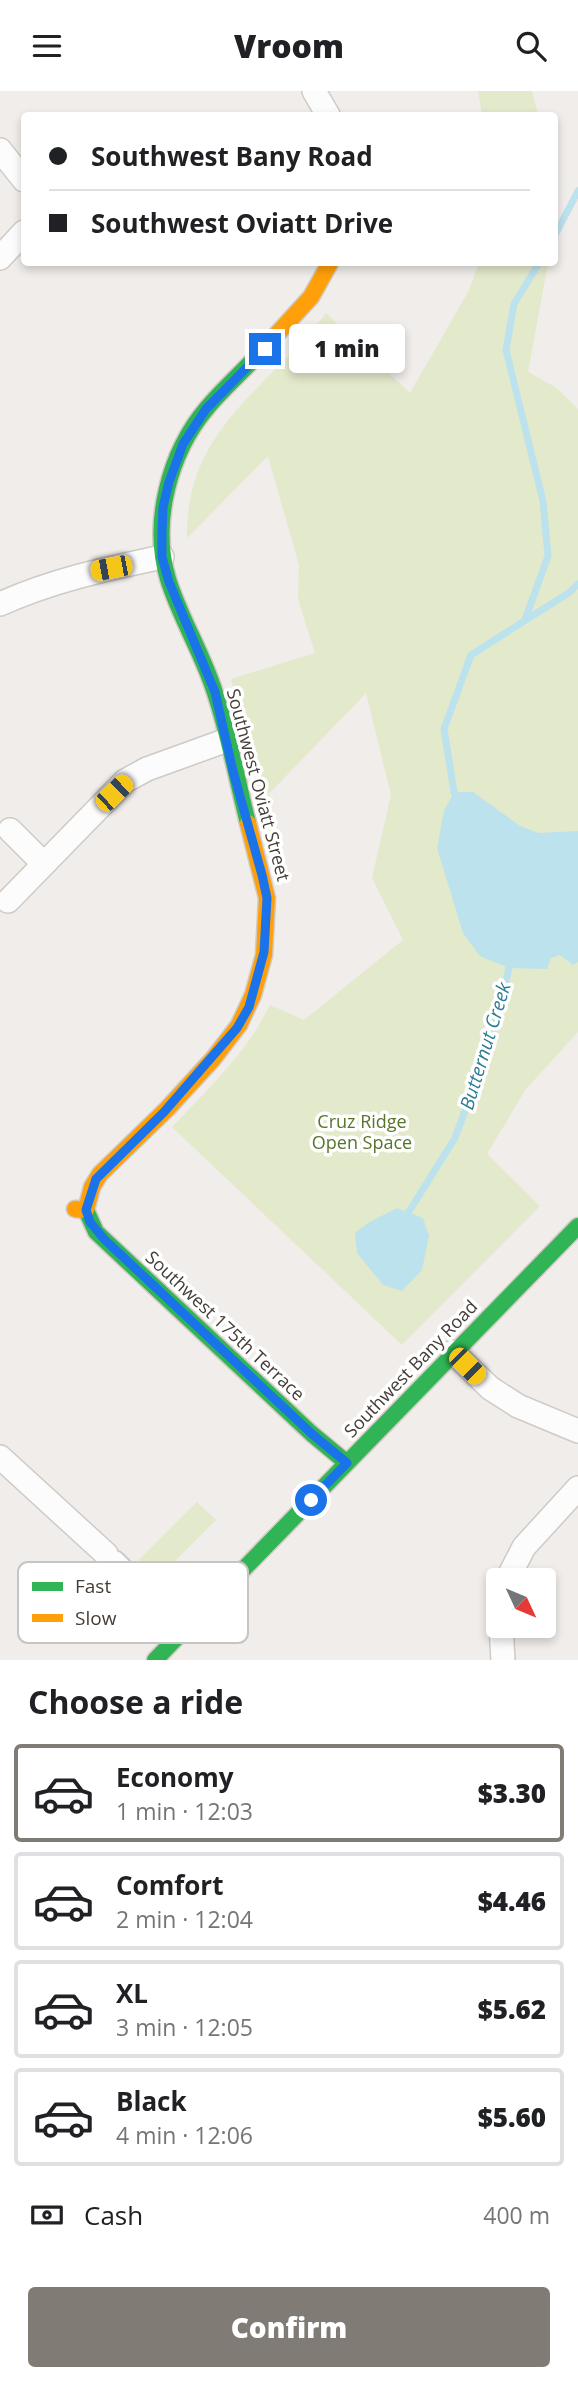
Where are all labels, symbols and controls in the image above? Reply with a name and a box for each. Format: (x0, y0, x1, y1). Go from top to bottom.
text: Vroom (234, 24, 344, 67)
icon: menu (28, 27, 66, 65)
icon: search (512, 27, 550, 65)
text: Southwest Bany Road (91, 138, 373, 174)
text: Southwest Oviatt Drive (91, 205, 393, 241)
callout: 1 min (290, 324, 405, 373)
text: 1 min (314, 332, 380, 364)
route end (249, 333, 281, 365)
car (89, 554, 134, 582)
street label: Southwest Oviatt Street (222, 686, 296, 884)
car (92, 771, 137, 815)
water label: Butternut Creek (453, 978, 517, 1113)
park label: Cruz Ridge Open Space (312, 1109, 412, 1154)
street label: Southwest 175th Terrace (141, 1245, 310, 1405)
street label: Southwest Bany Road (338, 1294, 482, 1442)
car (445, 1344, 490, 1388)
route start (295, 1484, 327, 1516)
legend (18, 1562, 248, 1643)
north arrow (486, 1568, 556, 1638)
map controls (486, 1568, 556, 1638)
text: Fast (75, 1573, 111, 1599)
text: Slow (75, 1605, 117, 1631)
text: Choose a ride (28, 1680, 243, 1723)
text: Economy (116, 1759, 234, 1795)
icon: car (32, 1762, 95, 1825)
text: $3.30 (478, 1775, 546, 1811)
text: 1 min · 12:03 (116, 1795, 253, 1827)
text: Comfort (116, 1867, 223, 1903)
icon: car (32, 1870, 95, 1933)
text: $4.46 (478, 1883, 546, 1919)
text: 2 min · 12:04 (116, 1903, 253, 1935)
text: XL (116, 1975, 148, 2011)
icon: car (32, 1978, 95, 2041)
text: $5.62 (478, 1991, 546, 2027)
text: 3 min · 12:05 (116, 2011, 253, 2043)
text: Black (116, 2083, 187, 2119)
icon: car (32, 2086, 95, 2149)
text: $5.60 (478, 2099, 546, 2135)
text: 4 min · 12:06 (116, 2119, 253, 2151)
icon: cash (28, 2196, 66, 2234)
text: Cash (84, 2197, 143, 2233)
text: 400 m (483, 2199, 550, 2231)
button: Confirm (28, 2287, 550, 2367)

